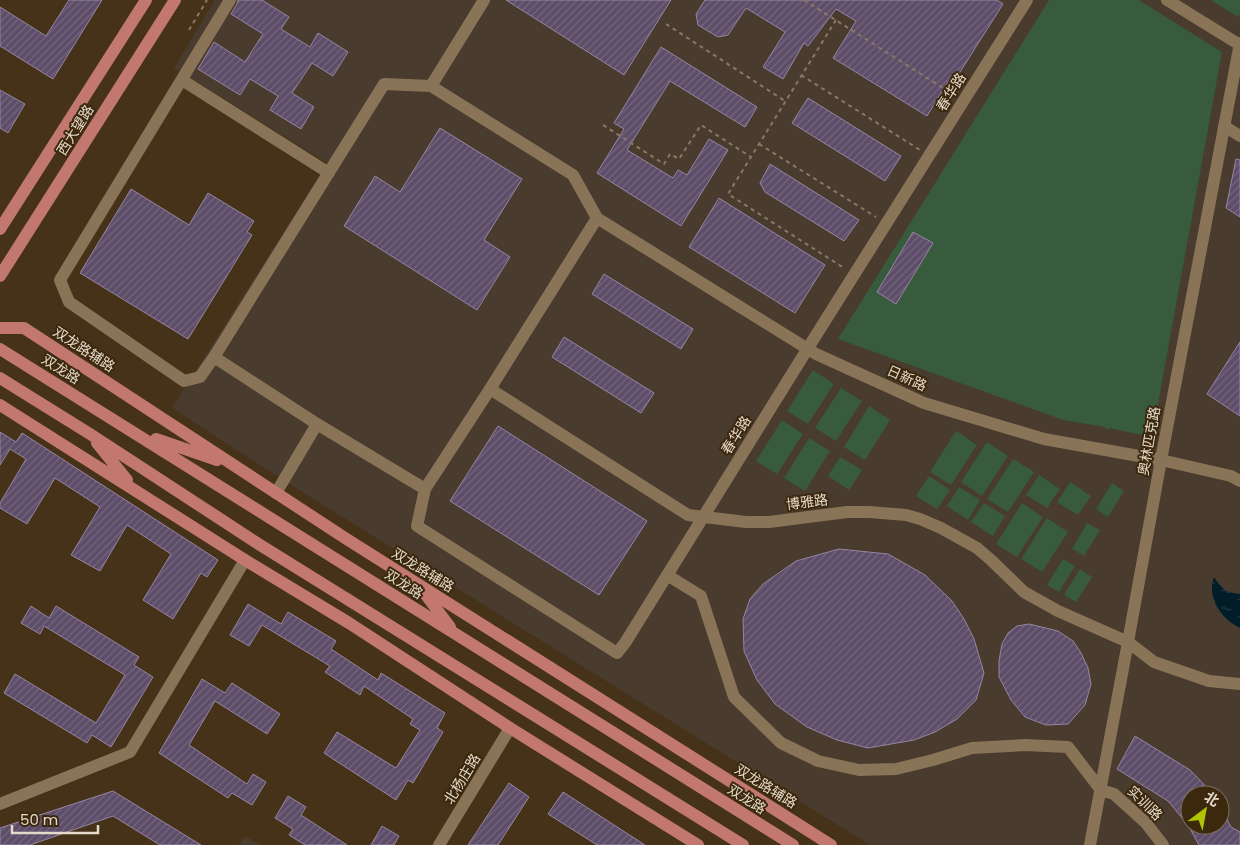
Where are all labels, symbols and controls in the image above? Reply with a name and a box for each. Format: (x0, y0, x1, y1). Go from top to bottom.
street label: 春华路 (931, 69, 971, 115)
street label: 西大望路 (52, 101, 98, 159)
street label: 双龙路辅路 (50, 323, 118, 375)
street label: 双龙路 (39, 351, 83, 387)
street label: 日新路 (884, 360, 930, 396)
street label: 奥林匹克路 (1133, 405, 1165, 477)
street label: 春华路 (716, 412, 756, 458)
street label: 博雅路 (785, 490, 829, 514)
street label: 双龙路辅路 (389, 544, 457, 596)
street label: 双龙路 (382, 566, 426, 602)
street label: 北杨庄路 (439, 750, 485, 808)
street label: 双龙路辅路 (732, 760, 800, 812)
street label: 双龙路 (725, 781, 769, 817)
street label: 实训路 (1123, 781, 1167, 825)
north arrow (1180, 785, 1230, 835)
text: 北 (1201, 787, 1223, 811)
scale bar (12, 802, 99, 834)
text: 50 m (20, 809, 58, 830)

